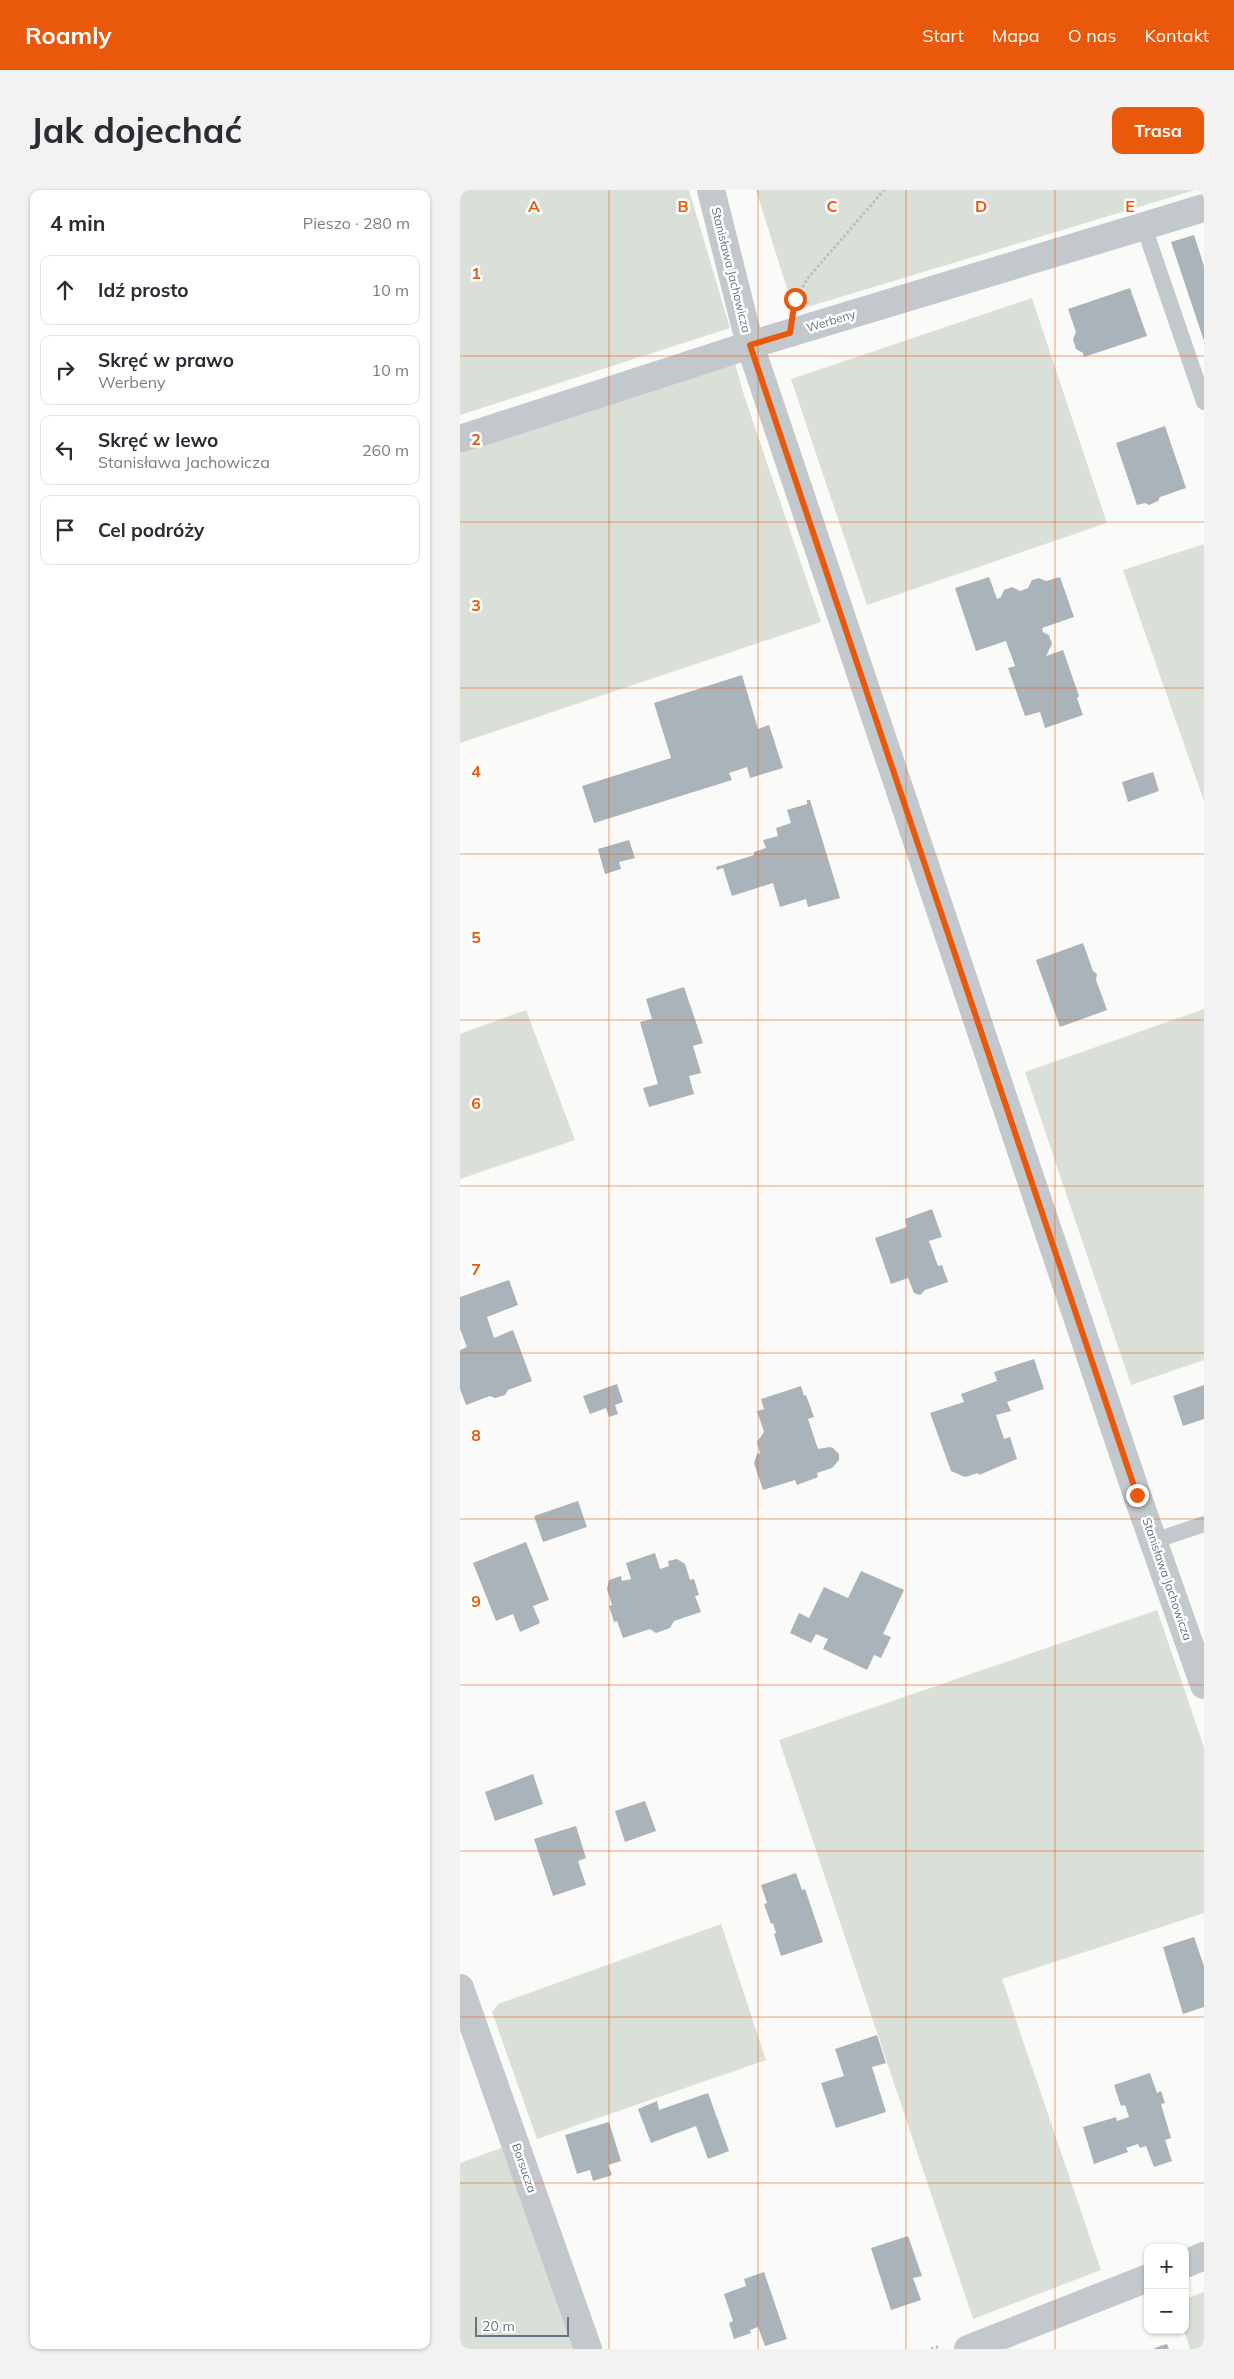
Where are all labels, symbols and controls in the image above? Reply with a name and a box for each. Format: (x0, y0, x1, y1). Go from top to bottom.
text: Roamly (25, 20, 112, 50)
text: Start (922, 24, 964, 47)
text: Mapa (992, 24, 1040, 47)
text: O nas (1068, 24, 1117, 47)
text: Kontakt (1145, 24, 1209, 47)
button: Trasa (1112, 107, 1204, 154)
text: Jak dojechać (30, 108, 242, 152)
text: A (528, 196, 540, 216)
text: B (677, 196, 689, 216)
text: C (827, 196, 838, 216)
text: D (975, 196, 987, 216)
text: E (1125, 196, 1135, 216)
street label: Stanisława Jachowicza (709, 206, 754, 334)
text: 4 min (50, 210, 105, 236)
text: Pieszo · 280 m (303, 213, 410, 233)
text: 1 (471, 263, 481, 283)
icon: ahead (51, 276, 79, 304)
text: Idź prosto (98, 278, 189, 302)
text: 10 m (372, 280, 409, 300)
route start (784, 288, 807, 311)
street label: Werbeny (804, 306, 858, 335)
text: Skręć w prawo (98, 348, 234, 372)
icon: right (51, 356, 79, 384)
text: 10 m (372, 360, 409, 380)
text: Werbeny (98, 372, 165, 392)
text: Skręć w lewo (98, 428, 218, 452)
text: 2 (471, 429, 481, 449)
icon: left (51, 436, 79, 464)
text: 260 m (362, 440, 409, 460)
text: Stanisława Jachowicza (98, 452, 270, 472)
icon: arrive (51, 516, 79, 544)
text: Cel podróży (98, 518, 204, 542)
text: 3 (471, 595, 481, 615)
text: 4 (471, 761, 481, 781)
text: 5 (471, 927, 481, 947)
text: 6 (471, 1093, 481, 1113)
text: 7 (471, 1259, 481, 1279)
text: 8 (471, 1425, 481, 1445)
route end (1126, 1484, 1149, 1507)
street label: Stanisława Jachowicza (1139, 1515, 1196, 1642)
text: 9 (471, 1591, 481, 1611)
street label: Borsucza (509, 2141, 540, 2195)
map controls (1144, 2244, 1189, 2334)
button: + (1144, 2244, 1189, 2289)
button: − (1144, 2289, 1189, 2334)
scale bar (475, 2314, 569, 2337)
text: 20 m (482, 2317, 515, 2335)

